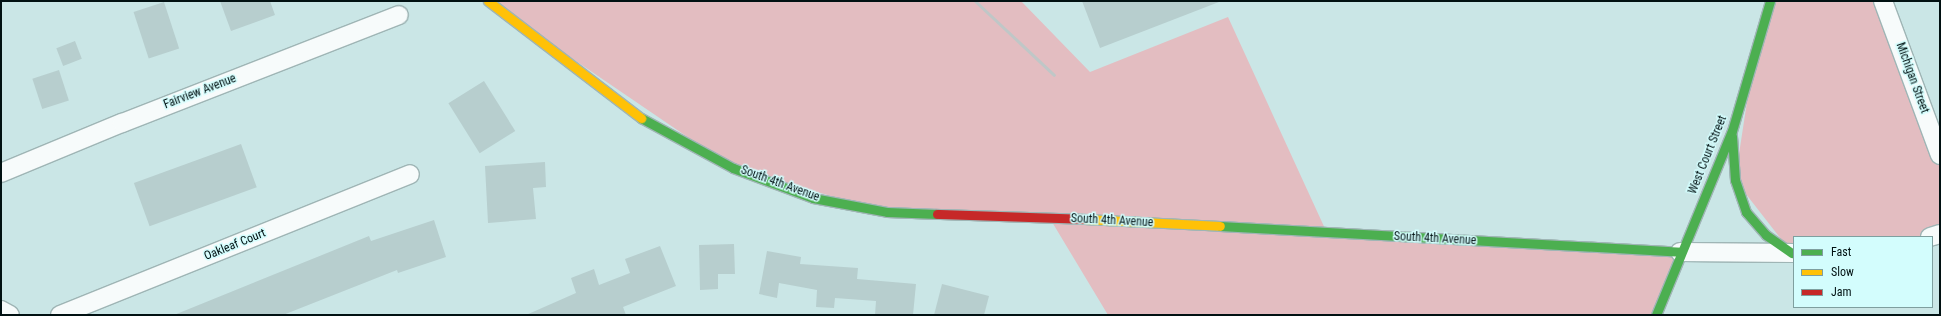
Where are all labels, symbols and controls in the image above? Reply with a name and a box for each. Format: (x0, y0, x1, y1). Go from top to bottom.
street label: Michigan Street (1893, 41, 1931, 115)
street label: Fairview Avenue (162, 72, 238, 112)
street label: West Court Street (1686, 114, 1730, 196)
street label: South 4th Avenue (739, 163, 821, 205)
street label: South 4th Avenue (1070, 212, 1154, 230)
street label: Oakleaf Court (202, 226, 268, 264)
street label: South 4th Avenue (1393, 230, 1477, 248)
legend (1793, 236, 1933, 308)
text: Fast (1831, 245, 1851, 259)
text: Slow (1831, 265, 1854, 279)
text: Jam (1831, 285, 1852, 299)

